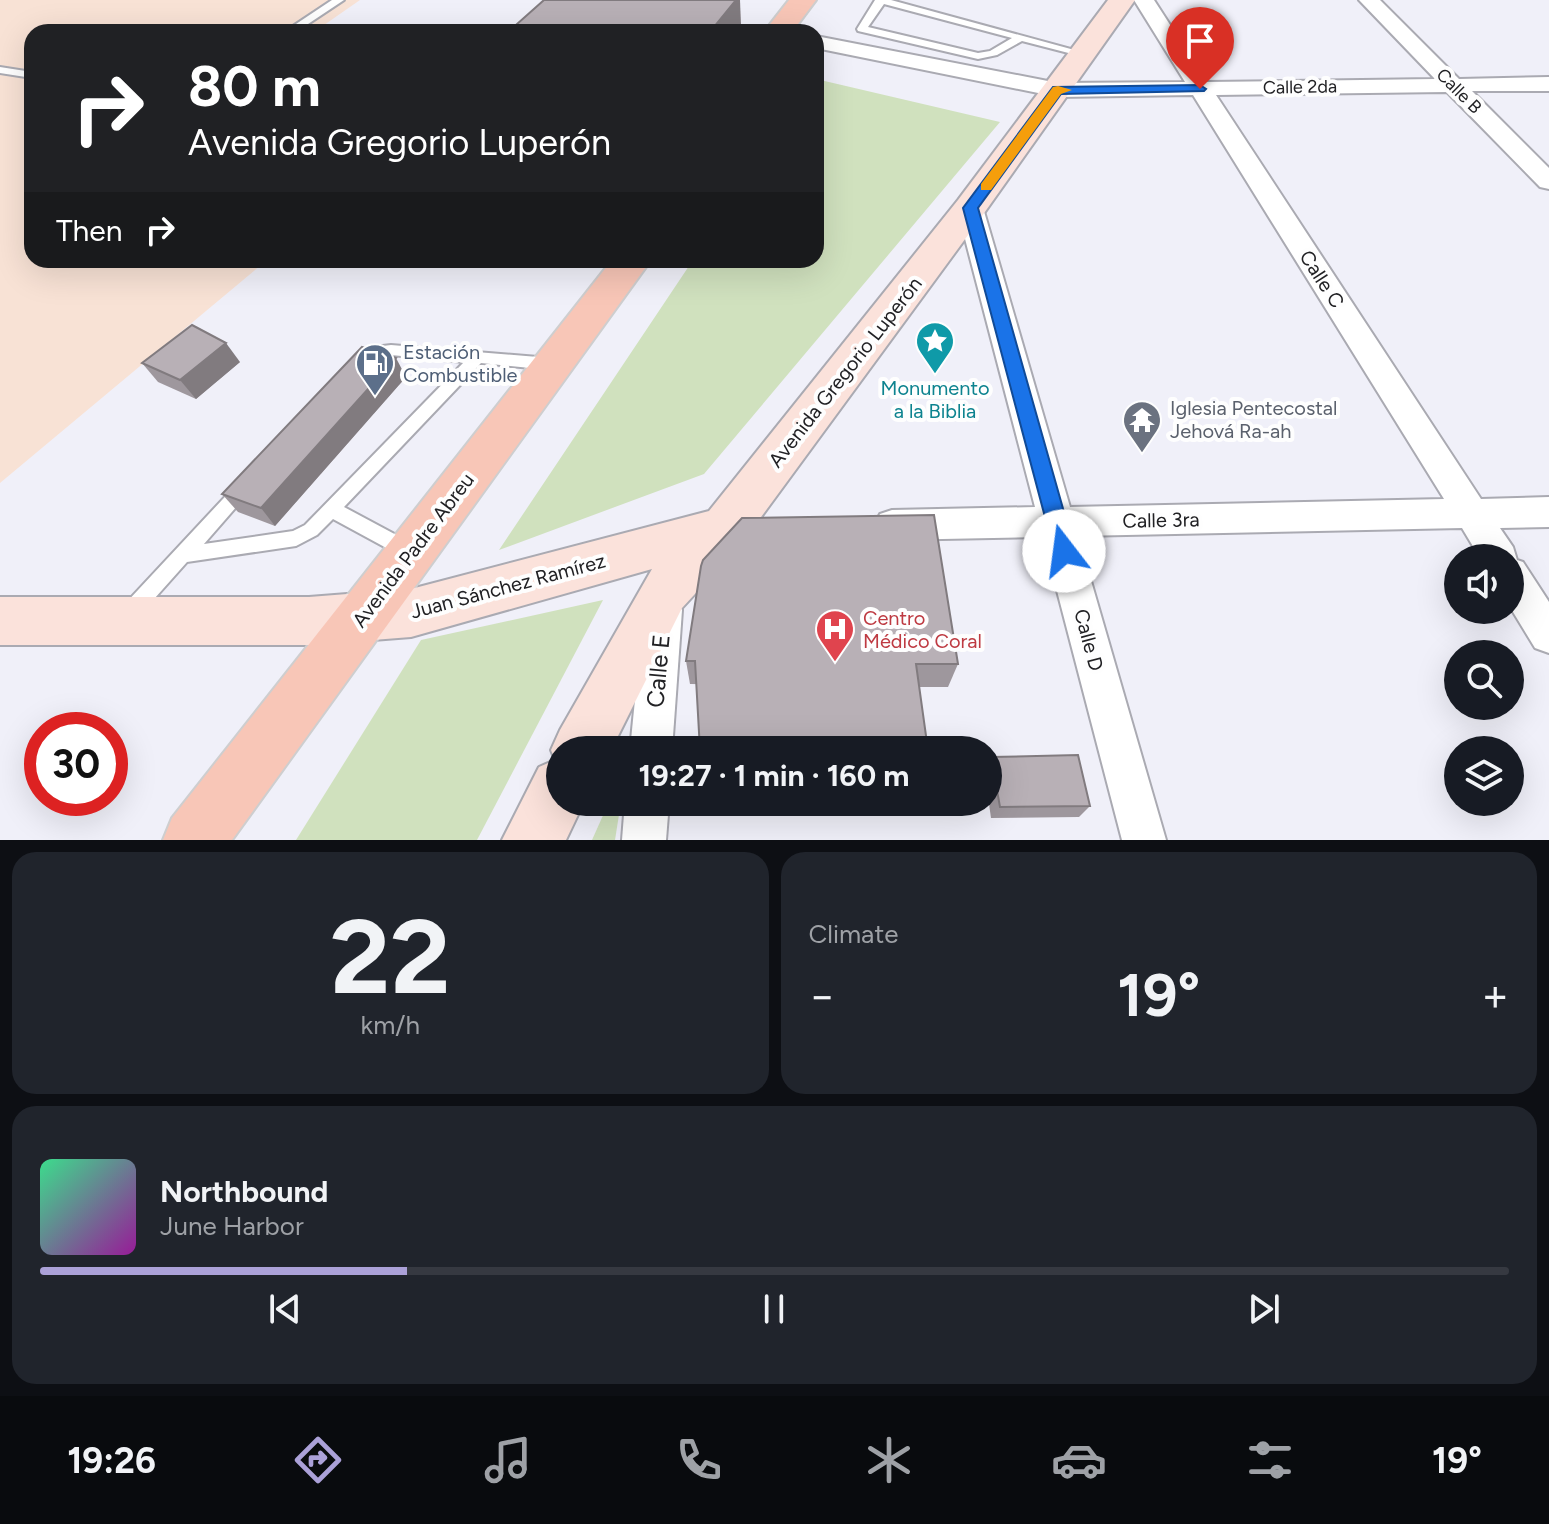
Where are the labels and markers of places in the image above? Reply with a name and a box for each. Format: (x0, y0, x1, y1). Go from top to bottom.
pin (1166, 7, 1234, 89)
place icon: Monumento a la Biblia (914, 320, 956, 375)
place label: Estación Combustible (403, 340, 518, 387)
fuel station icon: Estación Combustible (354, 342, 396, 397)
place label: Monumento a la Biblia (880, 376, 990, 423)
place label: Iglesia Pentecostal Jehová Ra-ah (1170, 396, 1337, 443)
temple icon: Iglesia Pentecostal Jehová Ra-ah (1121, 399, 1163, 454)
place label: Centro Médico Coral (863, 606, 982, 653)
hospital icon: Centro Médico Coral (814, 608, 856, 663)

